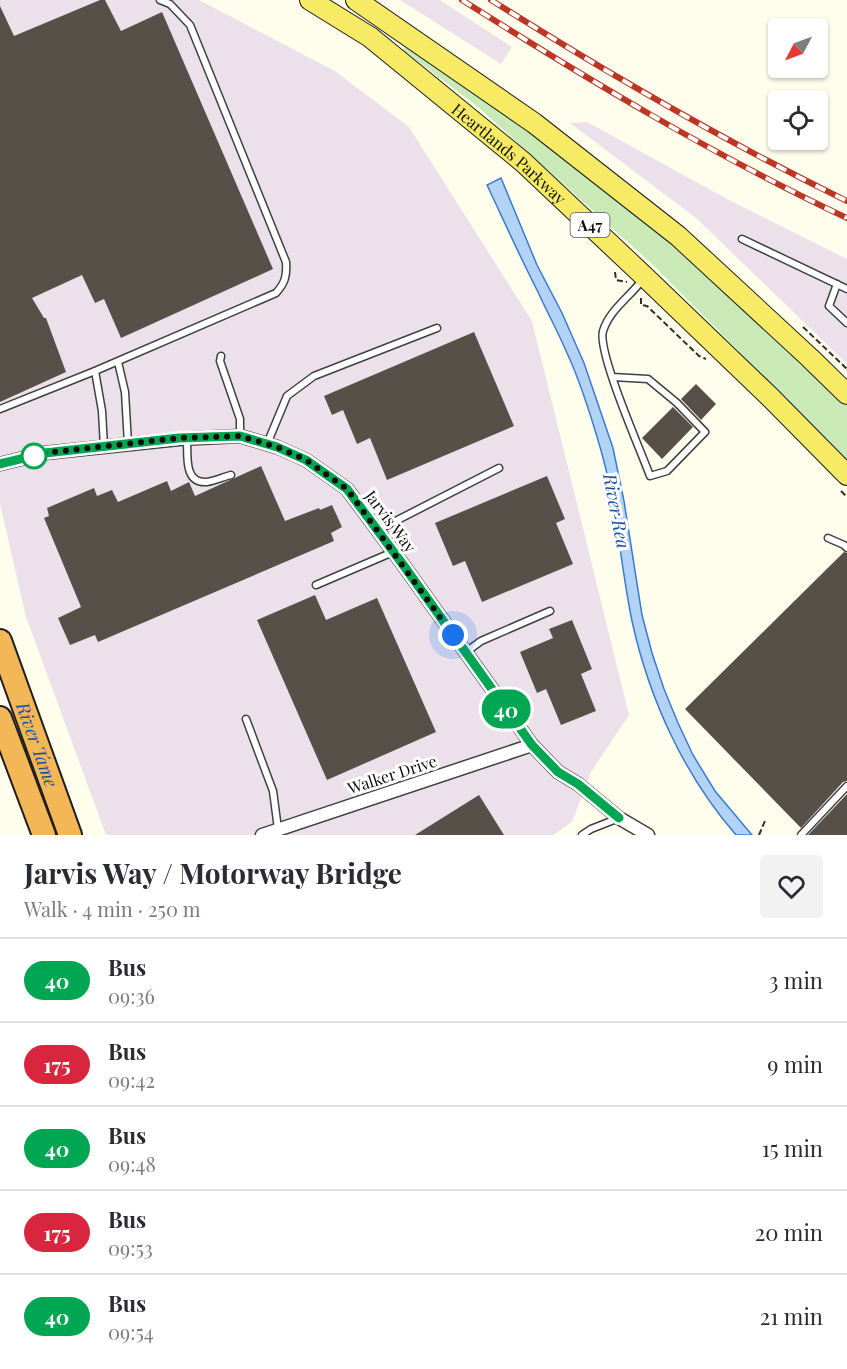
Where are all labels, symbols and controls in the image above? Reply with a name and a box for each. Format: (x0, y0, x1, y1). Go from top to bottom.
north arrow (768, 18, 828, 78)
map controls (768, 18, 828, 150)
button: locate (768, 90, 828, 150)
street label: Heartlands Parkway (448, 98, 571, 208)
road number: A47 (570, 213, 610, 237)
unlabelled marker (21, 443, 47, 469)
water label: River Rea (598, 470, 636, 551)
street label: Jarvis Way (360, 485, 421, 556)
your location (438, 620, 468, 650)
line badge: 40 (479, 690, 533, 728)
text: 40 (494, 695, 518, 723)
water label: River Tame (11, 698, 64, 790)
street label: Walker Drive (344, 750, 439, 799)
text: Jarvis Way / Motorway Bridge (24, 854, 402, 891)
button: heart (760, 855, 823, 918)
text: Walk · 4 min · 250 m (24, 895, 201, 922)
text: Bus (108, 952, 146, 982)
text: 3 min (768, 965, 823, 995)
text: 40 (45, 966, 69, 994)
text: 09:36 (108, 982, 155, 1009)
text: Bus (108, 1036, 146, 1066)
text: 9 min (767, 1049, 823, 1079)
text: 175 (43, 1050, 71, 1078)
text: 09:42 (108, 1066, 155, 1093)
text: Bus (108, 1120, 146, 1150)
text: 15 min (762, 1133, 823, 1163)
text: 40 (45, 1134, 69, 1162)
text: 09:48 (108, 1150, 156, 1177)
text: Bus (108, 1204, 146, 1234)
text: 20 min (755, 1217, 823, 1247)
text: 175 (43, 1218, 71, 1246)
text: 09:53 (108, 1234, 153, 1261)
text: Bus (108, 1288, 146, 1318)
text: 21 min (760, 1301, 823, 1331)
text: 40 (45, 1302, 69, 1330)
text: 09:54 (108, 1318, 154, 1345)

